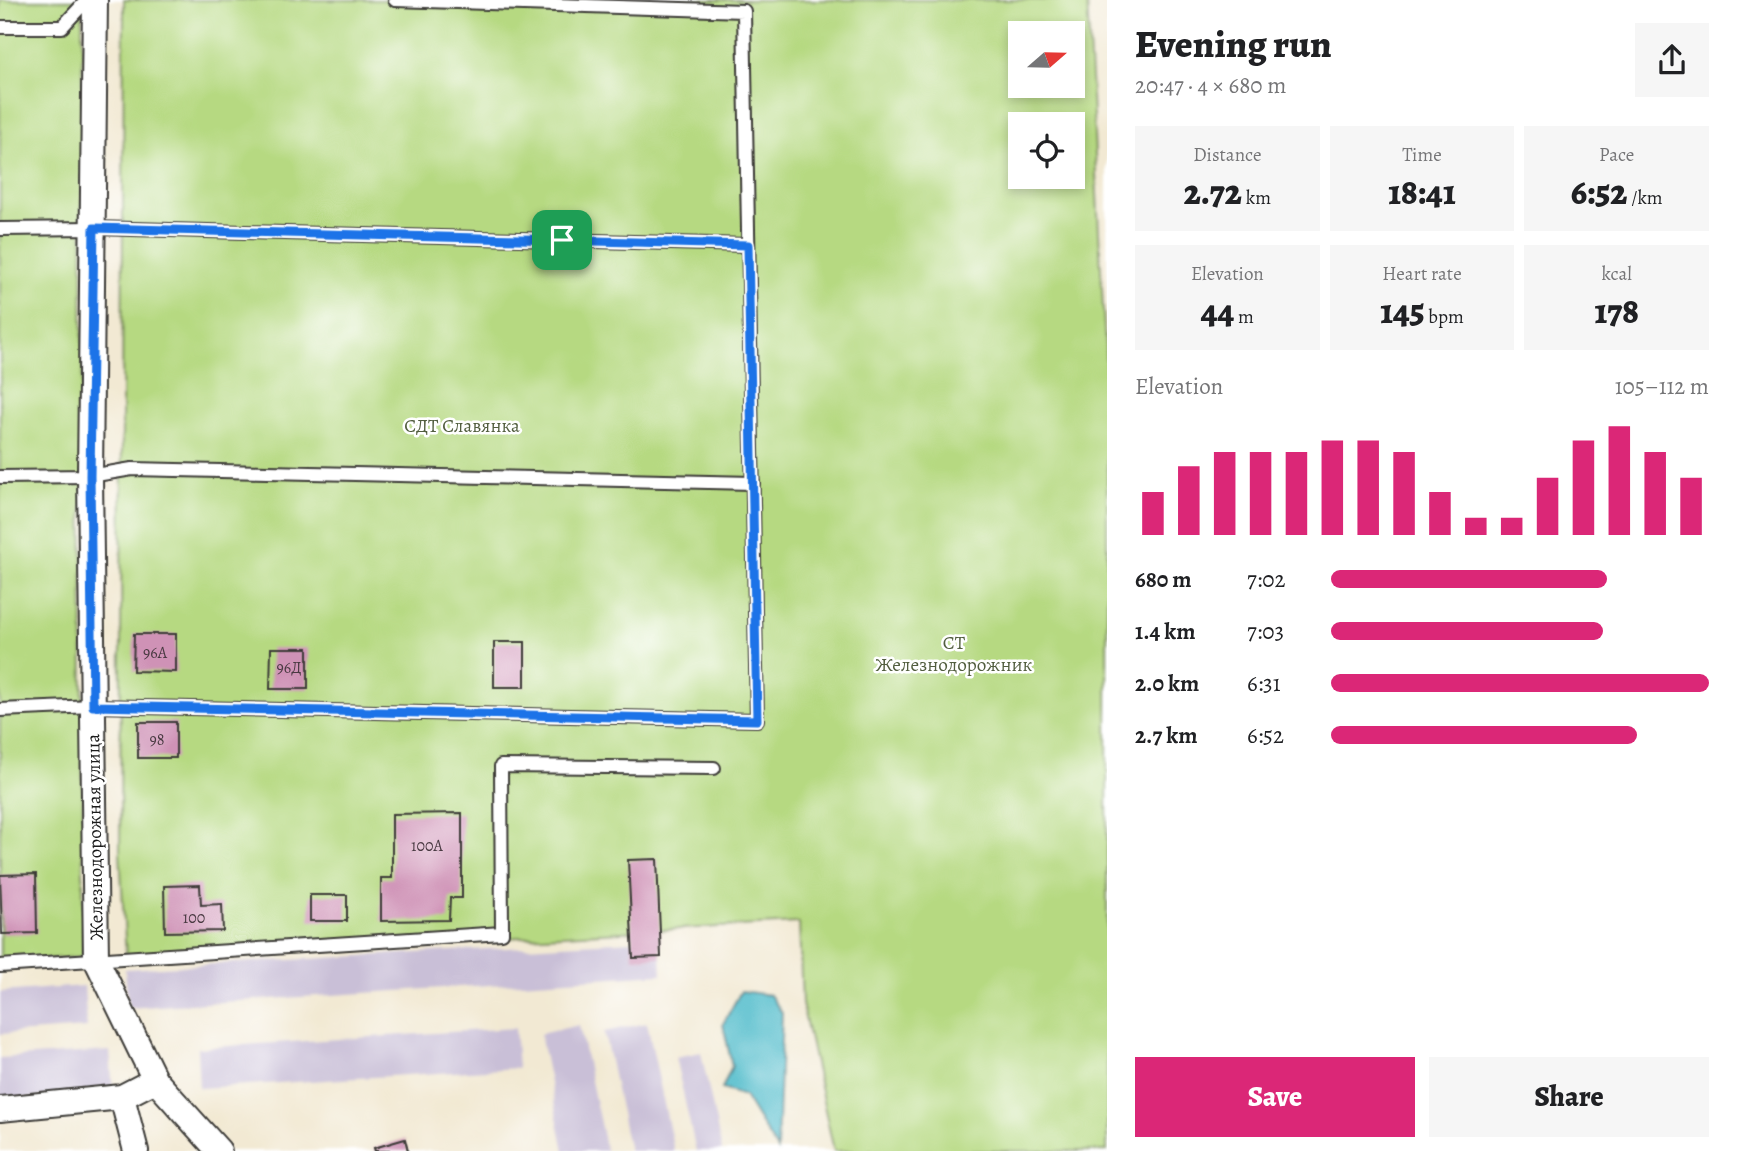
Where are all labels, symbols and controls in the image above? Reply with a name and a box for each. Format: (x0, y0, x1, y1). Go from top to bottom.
text: Evening run (1135, 18, 1332, 70)
north arrow (1008, 21, 1085, 98)
map controls (1008, 21, 1085, 189)
button: share (1635, 23, 1709, 97)
text: 20:47 · 4 × 680 m (1135, 70, 1286, 101)
button: locate (1008, 112, 1085, 189)
text: Distance (1193, 142, 1261, 168)
text: Time (1402, 142, 1442, 168)
text: Pace (1599, 142, 1634, 168)
text: 2.72 (1184, 168, 1242, 216)
text: 18:41 (1388, 168, 1456, 216)
text: 6:52 (1571, 168, 1627, 216)
text: km (1242, 185, 1271, 211)
text: /km (1627, 185, 1663, 211)
pin (532, 210, 592, 270)
icon: arrive (543, 221, 581, 259)
text: Elevation (1191, 261, 1264, 287)
text: Heart rate (1382, 261, 1462, 287)
text: kcal (1601, 261, 1632, 287)
text: 44 (1201, 287, 1234, 335)
text: 145 (1380, 287, 1425, 335)
text: 178 (1594, 287, 1639, 335)
text: m (1234, 304, 1254, 330)
text: bpm (1425, 304, 1464, 330)
text: Elevation (1135, 371, 1223, 402)
text: 105–112 m (1615, 371, 1709, 402)
park label: СДТ Славянка (404, 413, 520, 439)
text: 680 m (1135, 564, 1192, 595)
text: 7:02 (1247, 564, 1285, 595)
text: 1.4 km (1135, 616, 1196, 647)
text: 7:03 (1247, 616, 1284, 647)
park label: СТ Железнодорожник (876, 630, 1033, 678)
house number: 96А (143, 642, 168, 664)
house number: 96Д (277, 657, 301, 679)
text: 2.0 km (1135, 668, 1199, 699)
text: 6:31 (1247, 668, 1281, 699)
text: 2.7 km (1135, 720, 1197, 751)
text: 6:52 (1247, 720, 1284, 751)
house number: 98 (149, 729, 165, 751)
street label: Железнодорожная улица (80, 734, 110, 940)
house number: 100А (411, 835, 444, 857)
house number: 100 (183, 907, 205, 929)
button: Save (1135, 1057, 1415, 1137)
button: Share (1429, 1057, 1709, 1137)

